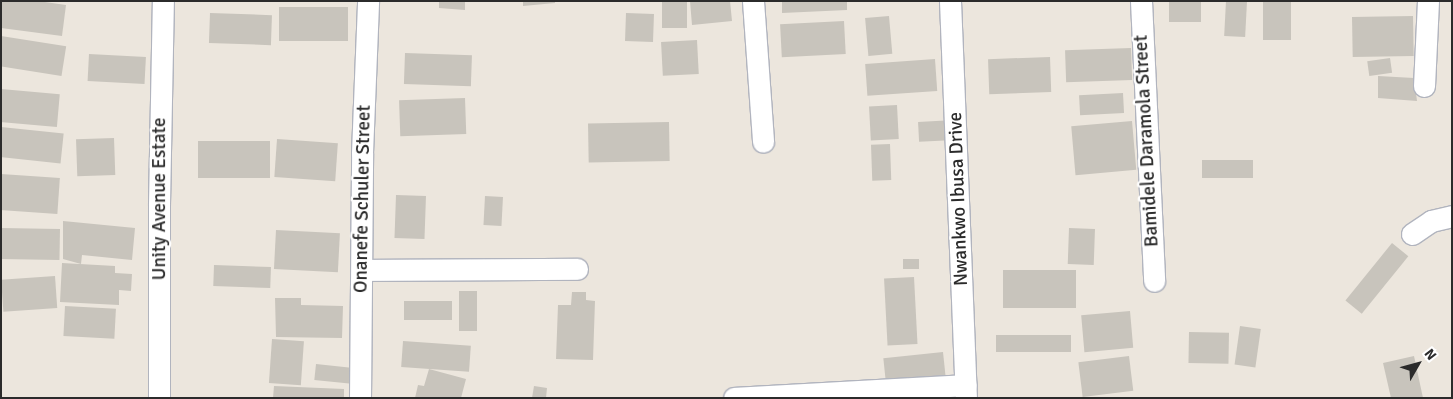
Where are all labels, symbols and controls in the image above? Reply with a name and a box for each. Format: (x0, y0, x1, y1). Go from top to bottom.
street label: Bamidele Daramola Street (1130, 34, 1164, 248)
street label: Onanefe Schuler Street (350, 105, 376, 293)
street label: Nwankwo Ibusa Drive (945, 112, 973, 286)
street label: Unity Avenue Estate (149, 118, 171, 280)
north arrow (1393, 339, 1443, 389)
text: N (1421, 345, 1440, 364)

